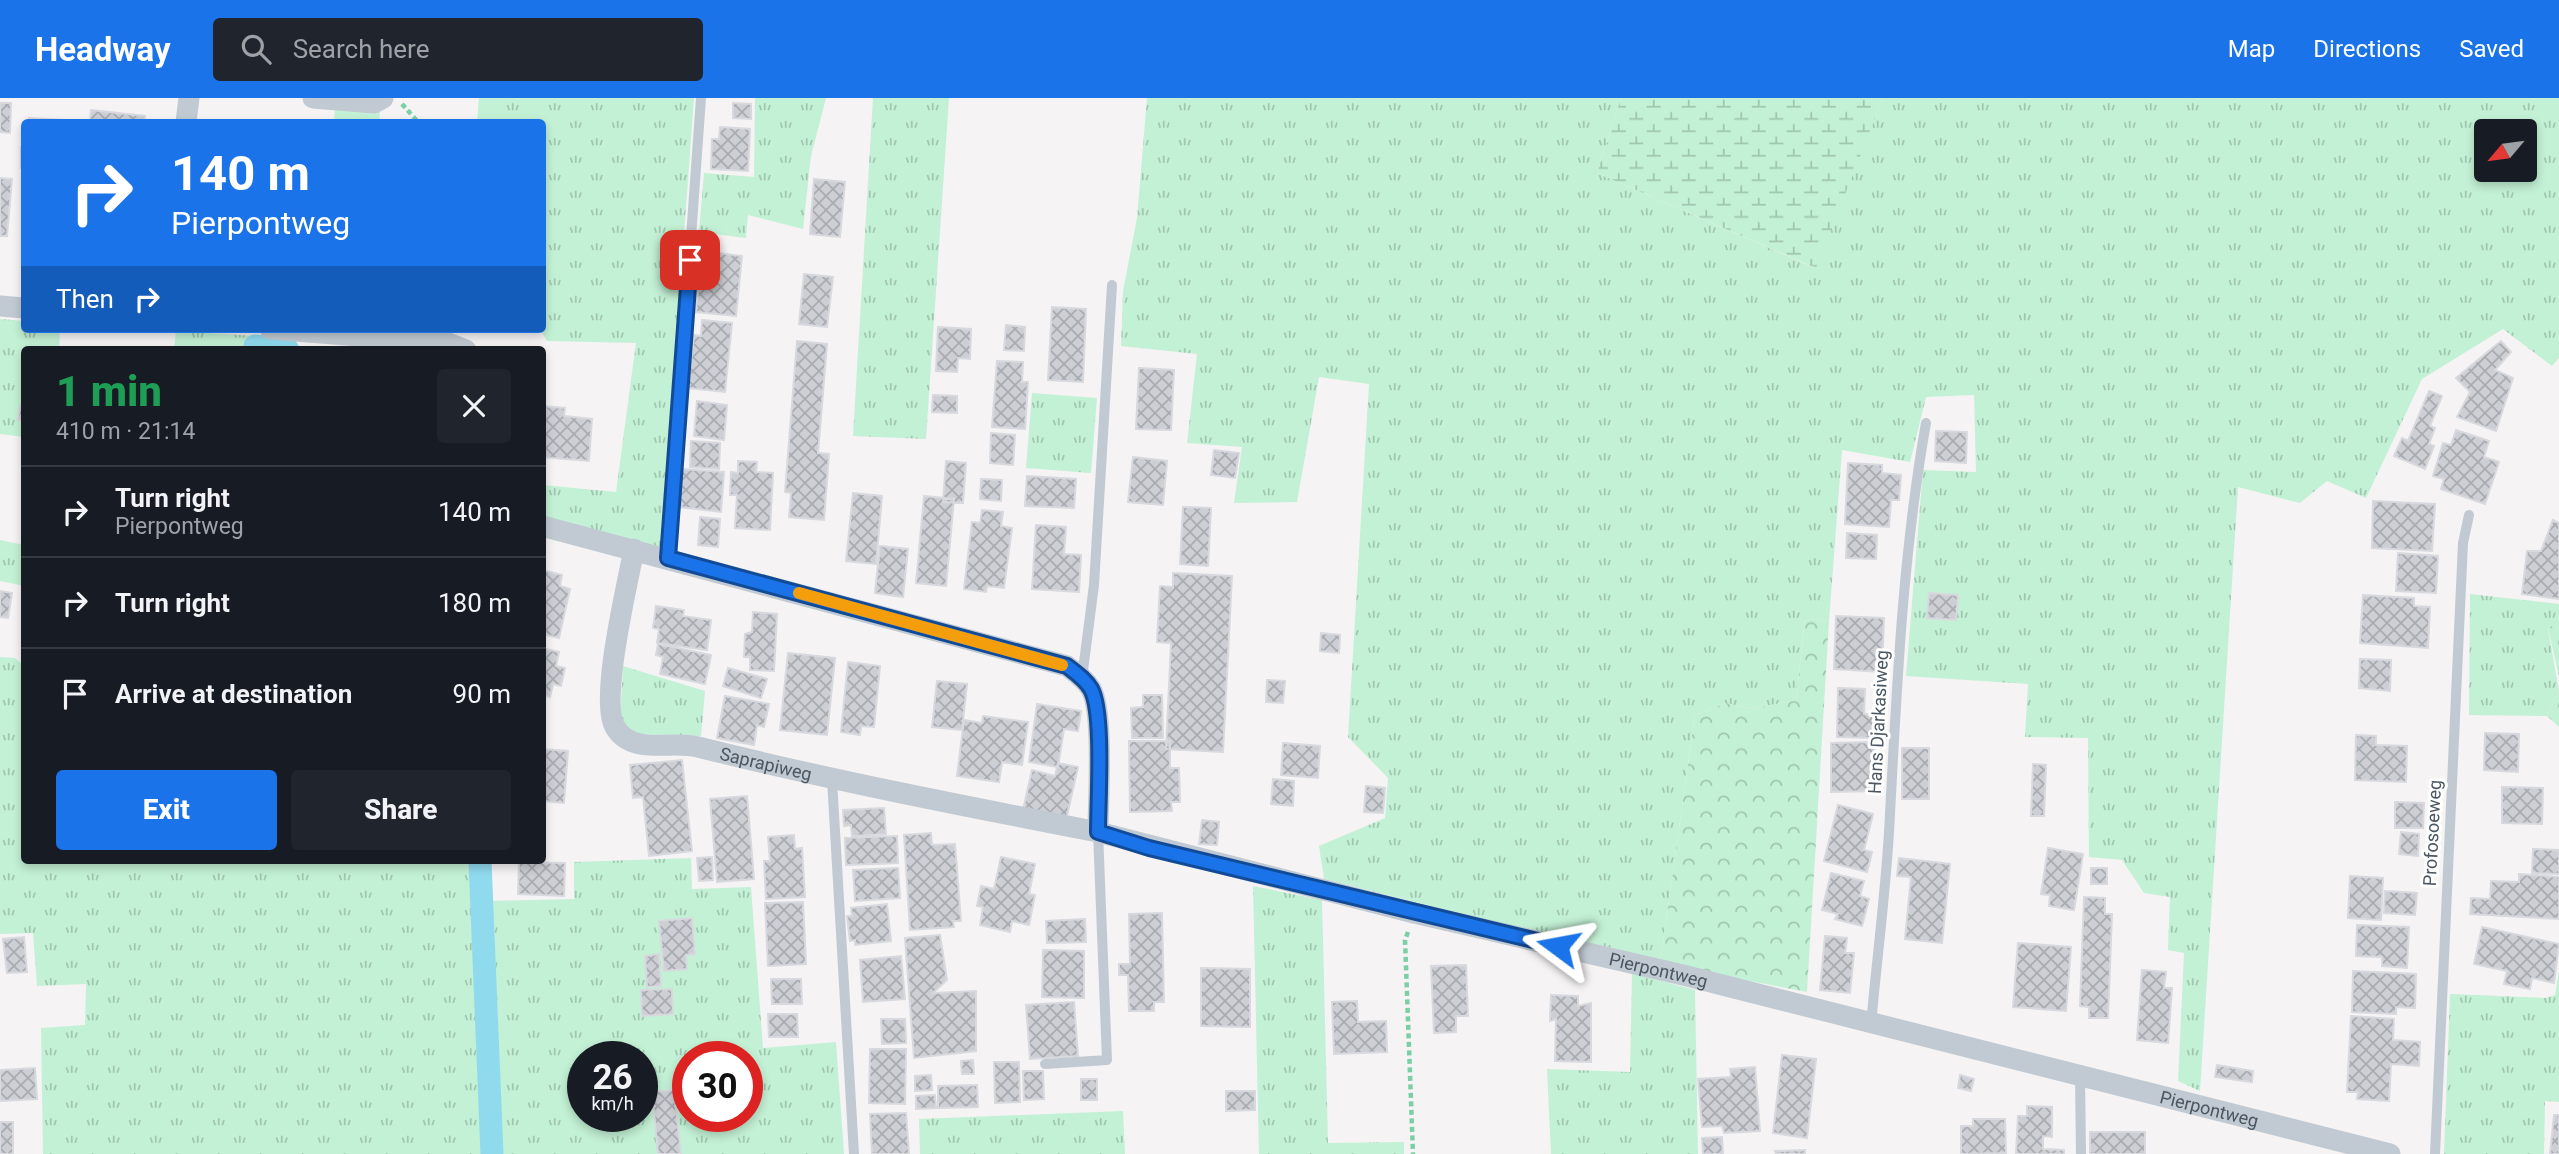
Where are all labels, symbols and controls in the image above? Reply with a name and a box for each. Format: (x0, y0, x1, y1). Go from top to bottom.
search box (213, 18, 703, 81)
text: Headway (35, 30, 171, 69)
icon: search (237, 30, 275, 68)
text: Search here (293, 34, 429, 64)
text: Map (2228, 35, 2275, 63)
text: Directions (2313, 35, 2421, 63)
text: Saved (2459, 35, 2524, 63)
north arrow (2474, 119, 2538, 182)
map controls (2474, 119, 2537, 182)
text: 140 m (171, 145, 310, 202)
icon: right (56, 147, 147, 238)
text: Pierpontweg (171, 204, 350, 242)
pin (660, 230, 720, 290)
icon: arrive (671, 241, 709, 279)
icon: right (128, 280, 166, 318)
text: Then (56, 284, 114, 314)
text: 1 min (56, 367, 162, 416)
button: close (437, 369, 511, 443)
text: 410 m · 21:14 (56, 418, 195, 445)
text: Turn right (115, 483, 230, 513)
icon: right (56, 493, 94, 531)
text: 140 m (438, 497, 511, 527)
text: Pierpontweg (115, 513, 244, 540)
icon: right (56, 584, 94, 622)
text: Turn right (115, 588, 230, 618)
text: 180 m (438, 588, 511, 618)
street label: Hans Djarkasiweg (1864, 649, 1892, 795)
icon: arrive (56, 675, 94, 713)
text: Arrive at destination (115, 679, 352, 709)
text: 90 m (453, 679, 511, 709)
street label: Saprapiweg (718, 742, 814, 784)
button: Exit (56, 770, 277, 850)
button: Share (291, 770, 511, 850)
street label: Profosoeweg (2419, 779, 2445, 887)
position arrow (1521, 909, 1595, 983)
street label: Pierpontweg (1607, 948, 1710, 991)
speed limit sign: 30 (672, 1041, 763, 1132)
text: 26 (592, 1057, 633, 1098)
street label: Pierpontweg (2158, 1086, 2261, 1131)
text: km/h (591, 1093, 634, 1114)

